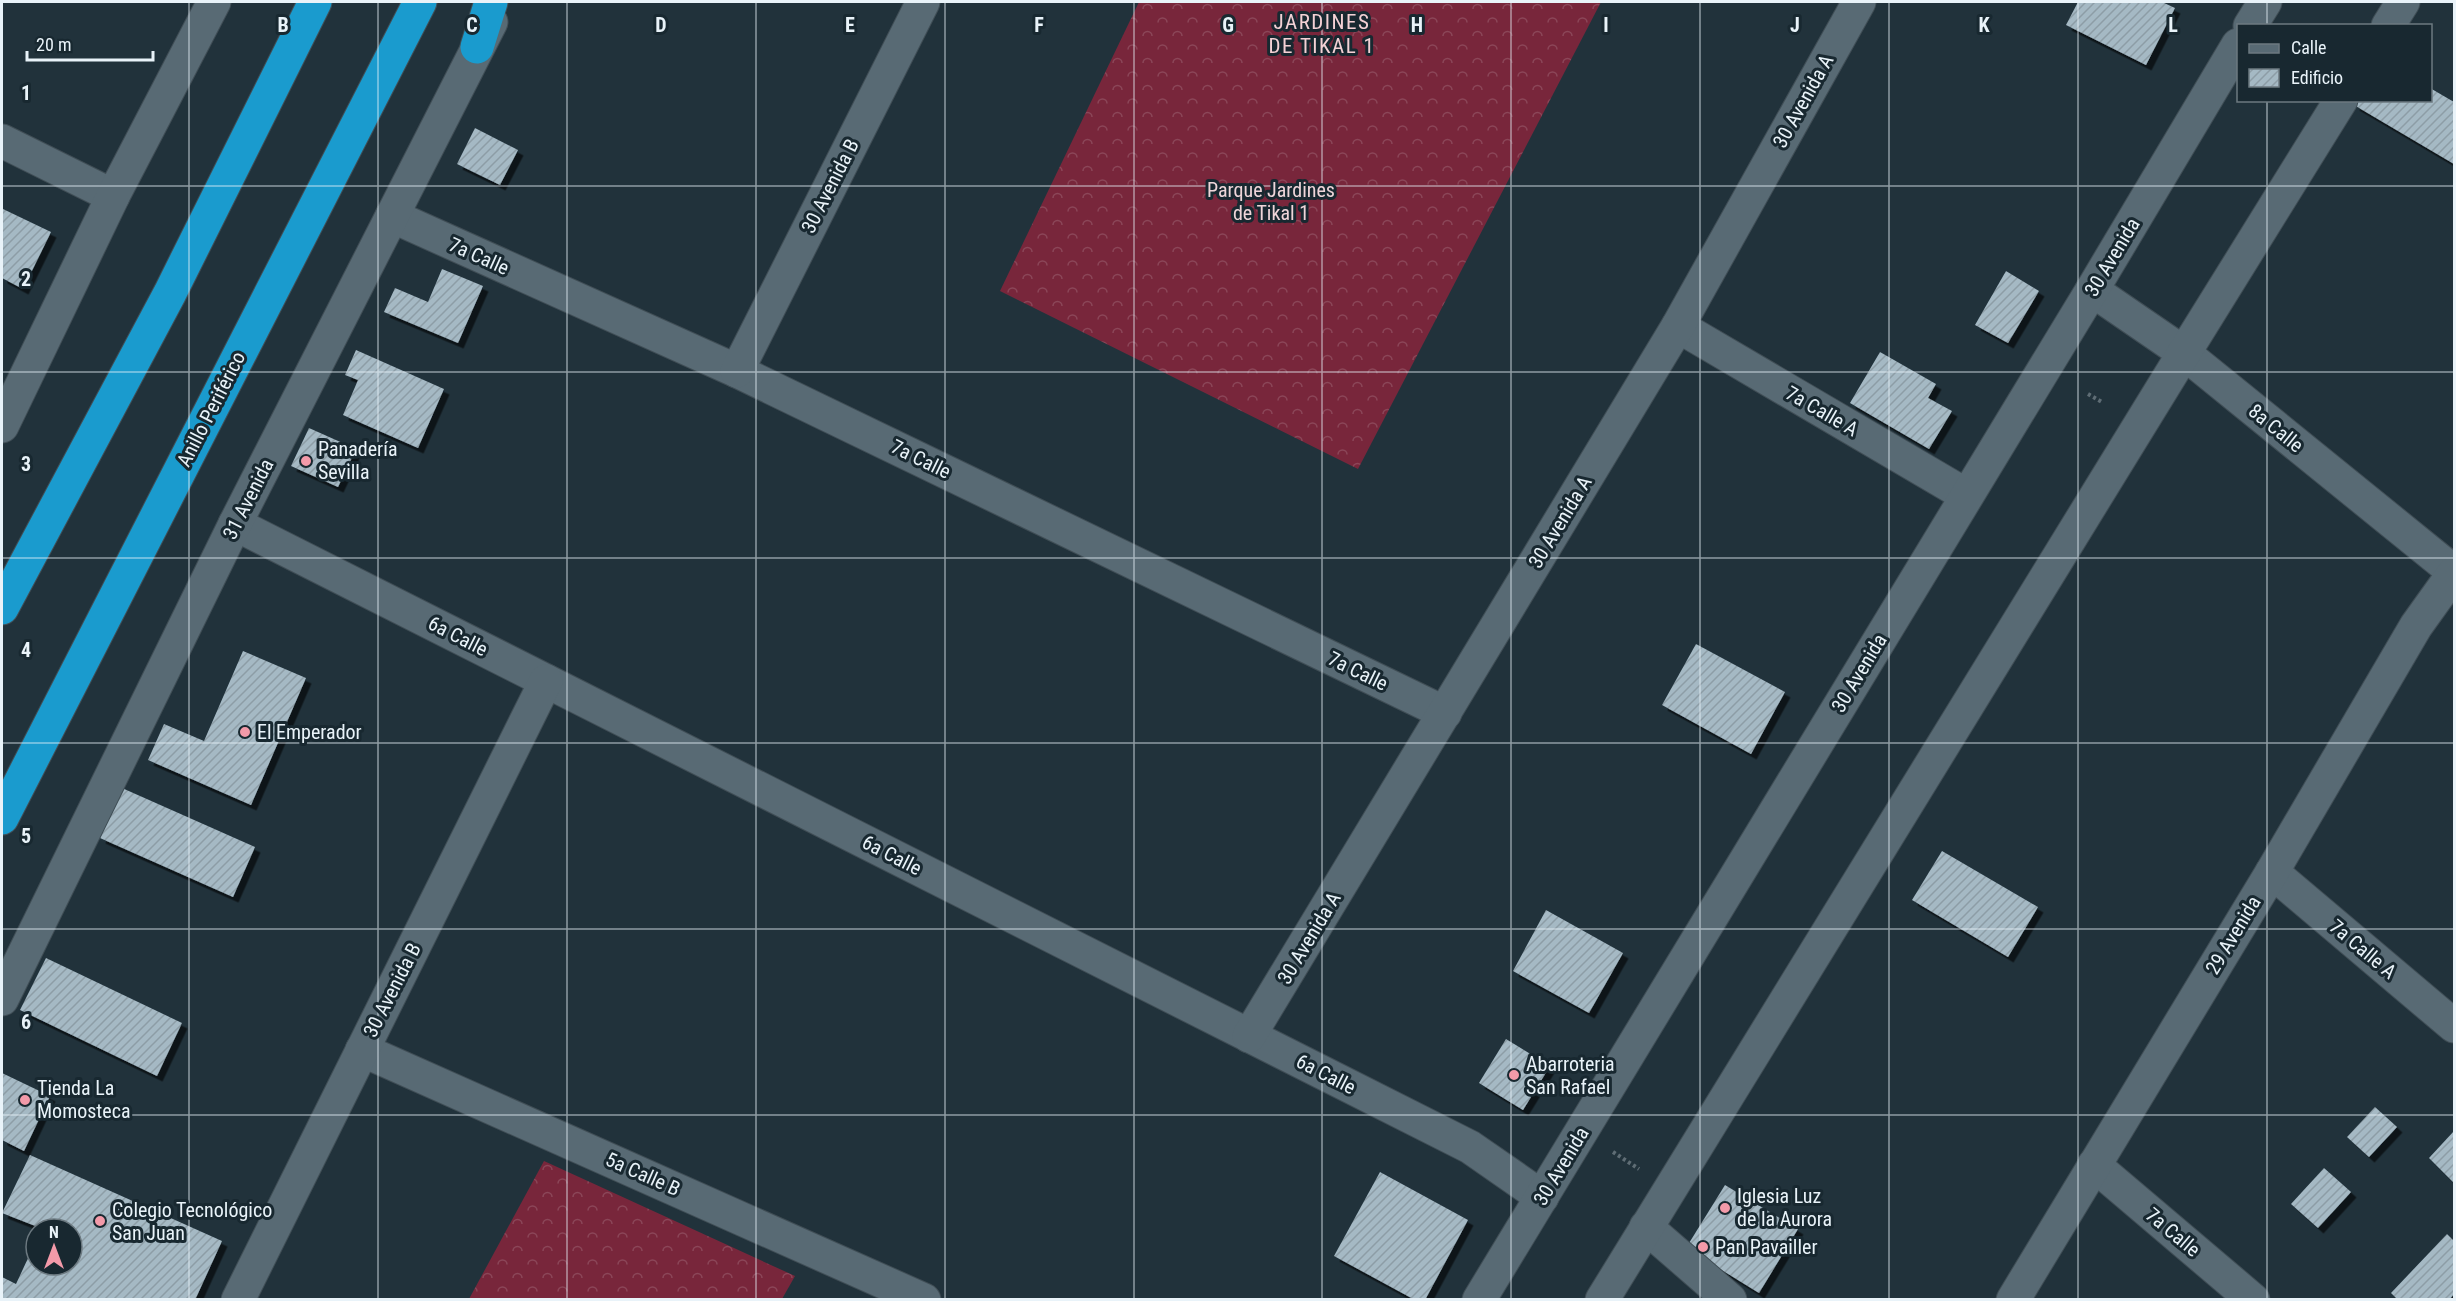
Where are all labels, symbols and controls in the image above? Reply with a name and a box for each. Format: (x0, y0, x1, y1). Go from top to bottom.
district label: JARDINES DE TIKAL 1 (1269, 10, 1375, 58)
text: B (277, 13, 289, 37)
text: C (466, 13, 478, 37)
text: D (655, 13, 667, 37)
text: E (845, 13, 855, 37)
text: F (1034, 13, 1044, 37)
text: G (1222, 13, 1234, 37)
text: H (1411, 13, 1423, 37)
text: I (1603, 13, 1609, 37)
text: J (1790, 13, 1800, 37)
text: K (1978, 13, 1990, 37)
text: L (2168, 13, 2178, 37)
scale bar (27, 24, 153, 62)
legend (2237, 24, 2432, 102)
text: 20 m (36, 34, 71, 55)
text: Calle (2291, 37, 2327, 58)
street label: 30 Avenida A (1768, 50, 1839, 152)
text: Edificio (2291, 67, 2343, 88)
text: 1 (21, 81, 31, 105)
street label: 30 Avenida B (796, 135, 864, 237)
park label: Parque Jardines de Tikal 1 (1207, 178, 1335, 225)
street label: 30 Avenida (2079, 214, 2145, 300)
street label: 7a Calle (445, 232, 513, 280)
text: 2 (21, 267, 31, 291)
street label: Anillo Periférico (172, 347, 250, 471)
street label: 7a Calle A (1782, 381, 1863, 442)
street label: 8a Calle (2244, 399, 2308, 457)
street label: 7a Calle (887, 434, 955, 484)
place label: Panadería Sevilla (318, 437, 398, 484)
text: 3 (21, 452, 31, 476)
marker: Panadería Sevilla (299, 454, 313, 468)
street label: 31 Avenida (218, 455, 278, 543)
street label: 30 Avenida A (1523, 471, 1597, 572)
street label: 6a Calle (424, 611, 492, 661)
street label: 30 Avenida (1826, 630, 1892, 716)
text: 4 (21, 638, 31, 662)
street label: 7a Calle (1324, 646, 1392, 696)
place label: El Emperador (257, 720, 362, 744)
marker: El Emperador (238, 725, 252, 739)
text: 5 (21, 824, 31, 848)
street label: 6a Calle (858, 830, 926, 880)
street label: 30 Avenida A (1272, 887, 1346, 988)
street label: 29 Avenida (2200, 892, 2266, 978)
street label: 7a Calle A (2325, 914, 2402, 984)
street label: 30 Avenida B (358, 939, 426, 1041)
text: 6 (21, 1010, 31, 1034)
street label: 6a Calle (1292, 1049, 1360, 1099)
place label: Abarroteria San Rafael (1526, 1052, 1615, 1099)
marker: Abarroteria San Rafael (1507, 1068, 1521, 1082)
place label: Tienda La Momosteca (37, 1076, 130, 1123)
marker: Tienda La Momosteca (18, 1093, 32, 1107)
street label: 30 Avenida (1528, 1123, 1594, 1209)
street label: 5a Calle B (602, 1147, 684, 1201)
place label: Iglesia Luz de la Aurora (1737, 1184, 1832, 1231)
place label: Colegio Tecnológico San Juan (112, 1198, 272, 1245)
marker: Iglesia Luz de la Aurora (1718, 1201, 1732, 1215)
street label: 7a Calle (2141, 1202, 2205, 1262)
marker: Colegio Tecnológico San Juan (93, 1214, 107, 1228)
north arrow (24, 1217, 84, 1277)
text: N (49, 1223, 59, 1242)
place label: Pan Pavailler (1715, 1235, 1817, 1259)
marker: Pan Pavailler (1696, 1240, 1710, 1254)

